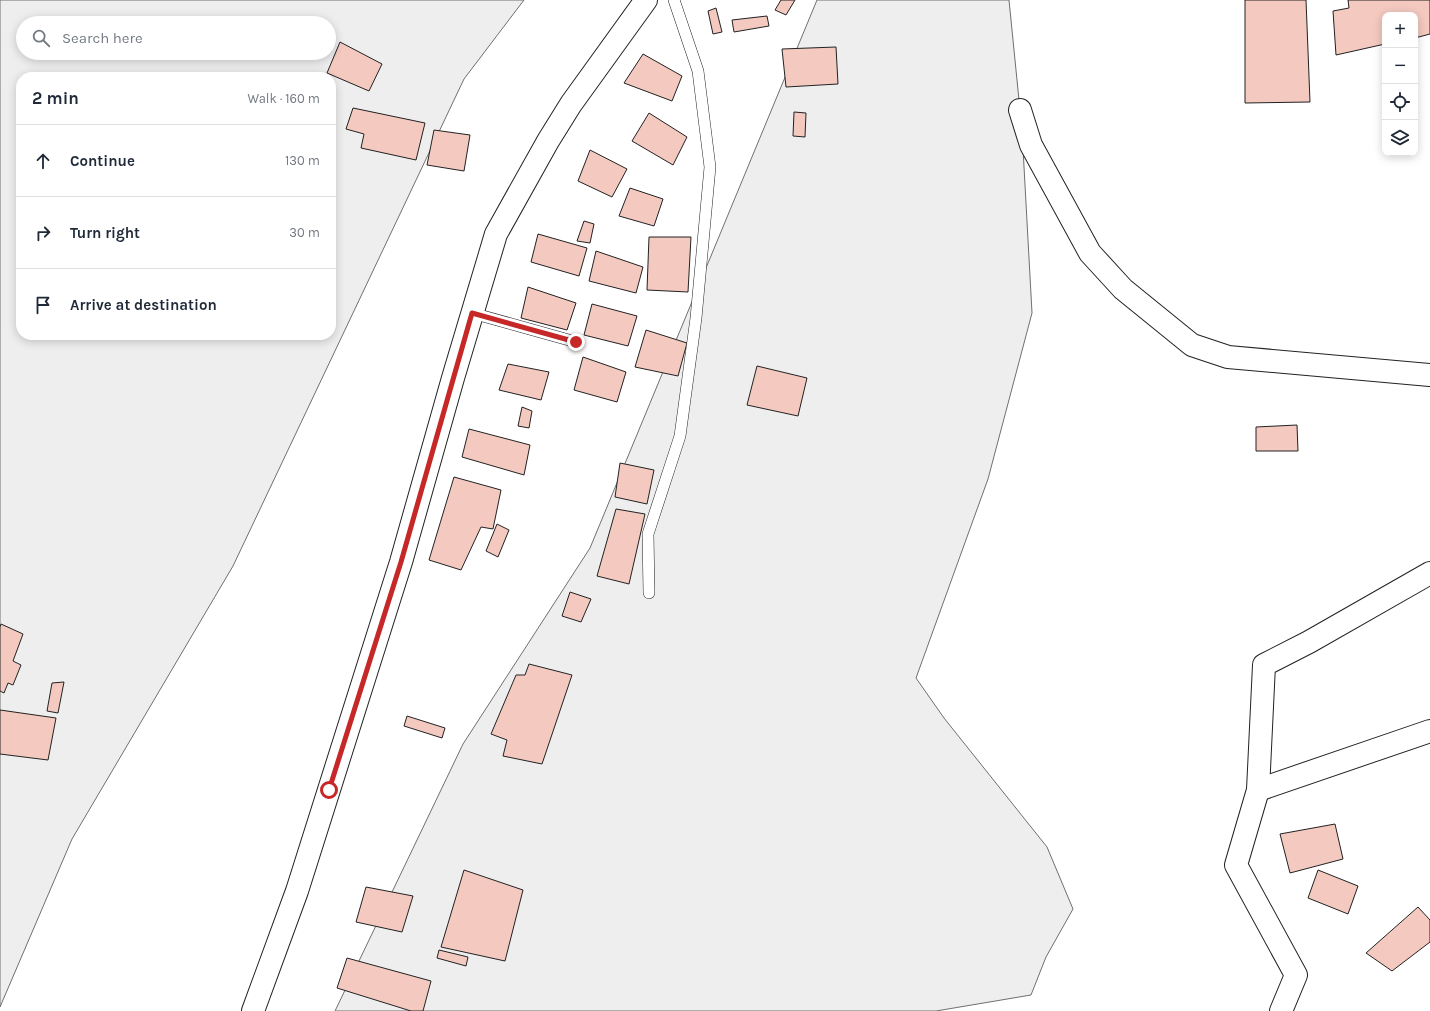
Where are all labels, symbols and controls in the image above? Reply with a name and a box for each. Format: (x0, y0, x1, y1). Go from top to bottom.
map controls (1382, 12, 1418, 156)
button: + (1382, 12, 1418, 48)
search box (16, 16, 336, 60)
icon: search (30, 27, 52, 49)
text: Search here (62, 29, 143, 47)
button: − (1382, 48, 1418, 84)
button: locate (1382, 84, 1418, 120)
text: 2 min (32, 88, 79, 108)
text: Walk · 160 m (247, 91, 320, 106)
button: layers (1382, 120, 1418, 156)
icon: ahead (32, 150, 54, 172)
text: Continue (70, 152, 135, 170)
text: 130 m (285, 153, 320, 168)
icon: right (32, 222, 54, 244)
text: Turn right (70, 224, 140, 242)
text: 30 m (289, 225, 320, 240)
icon: arrive (32, 294, 54, 316)
text: Arrive at destination (70, 296, 217, 314)
route end (567, 333, 585, 351)
route start (320, 781, 338, 799)

